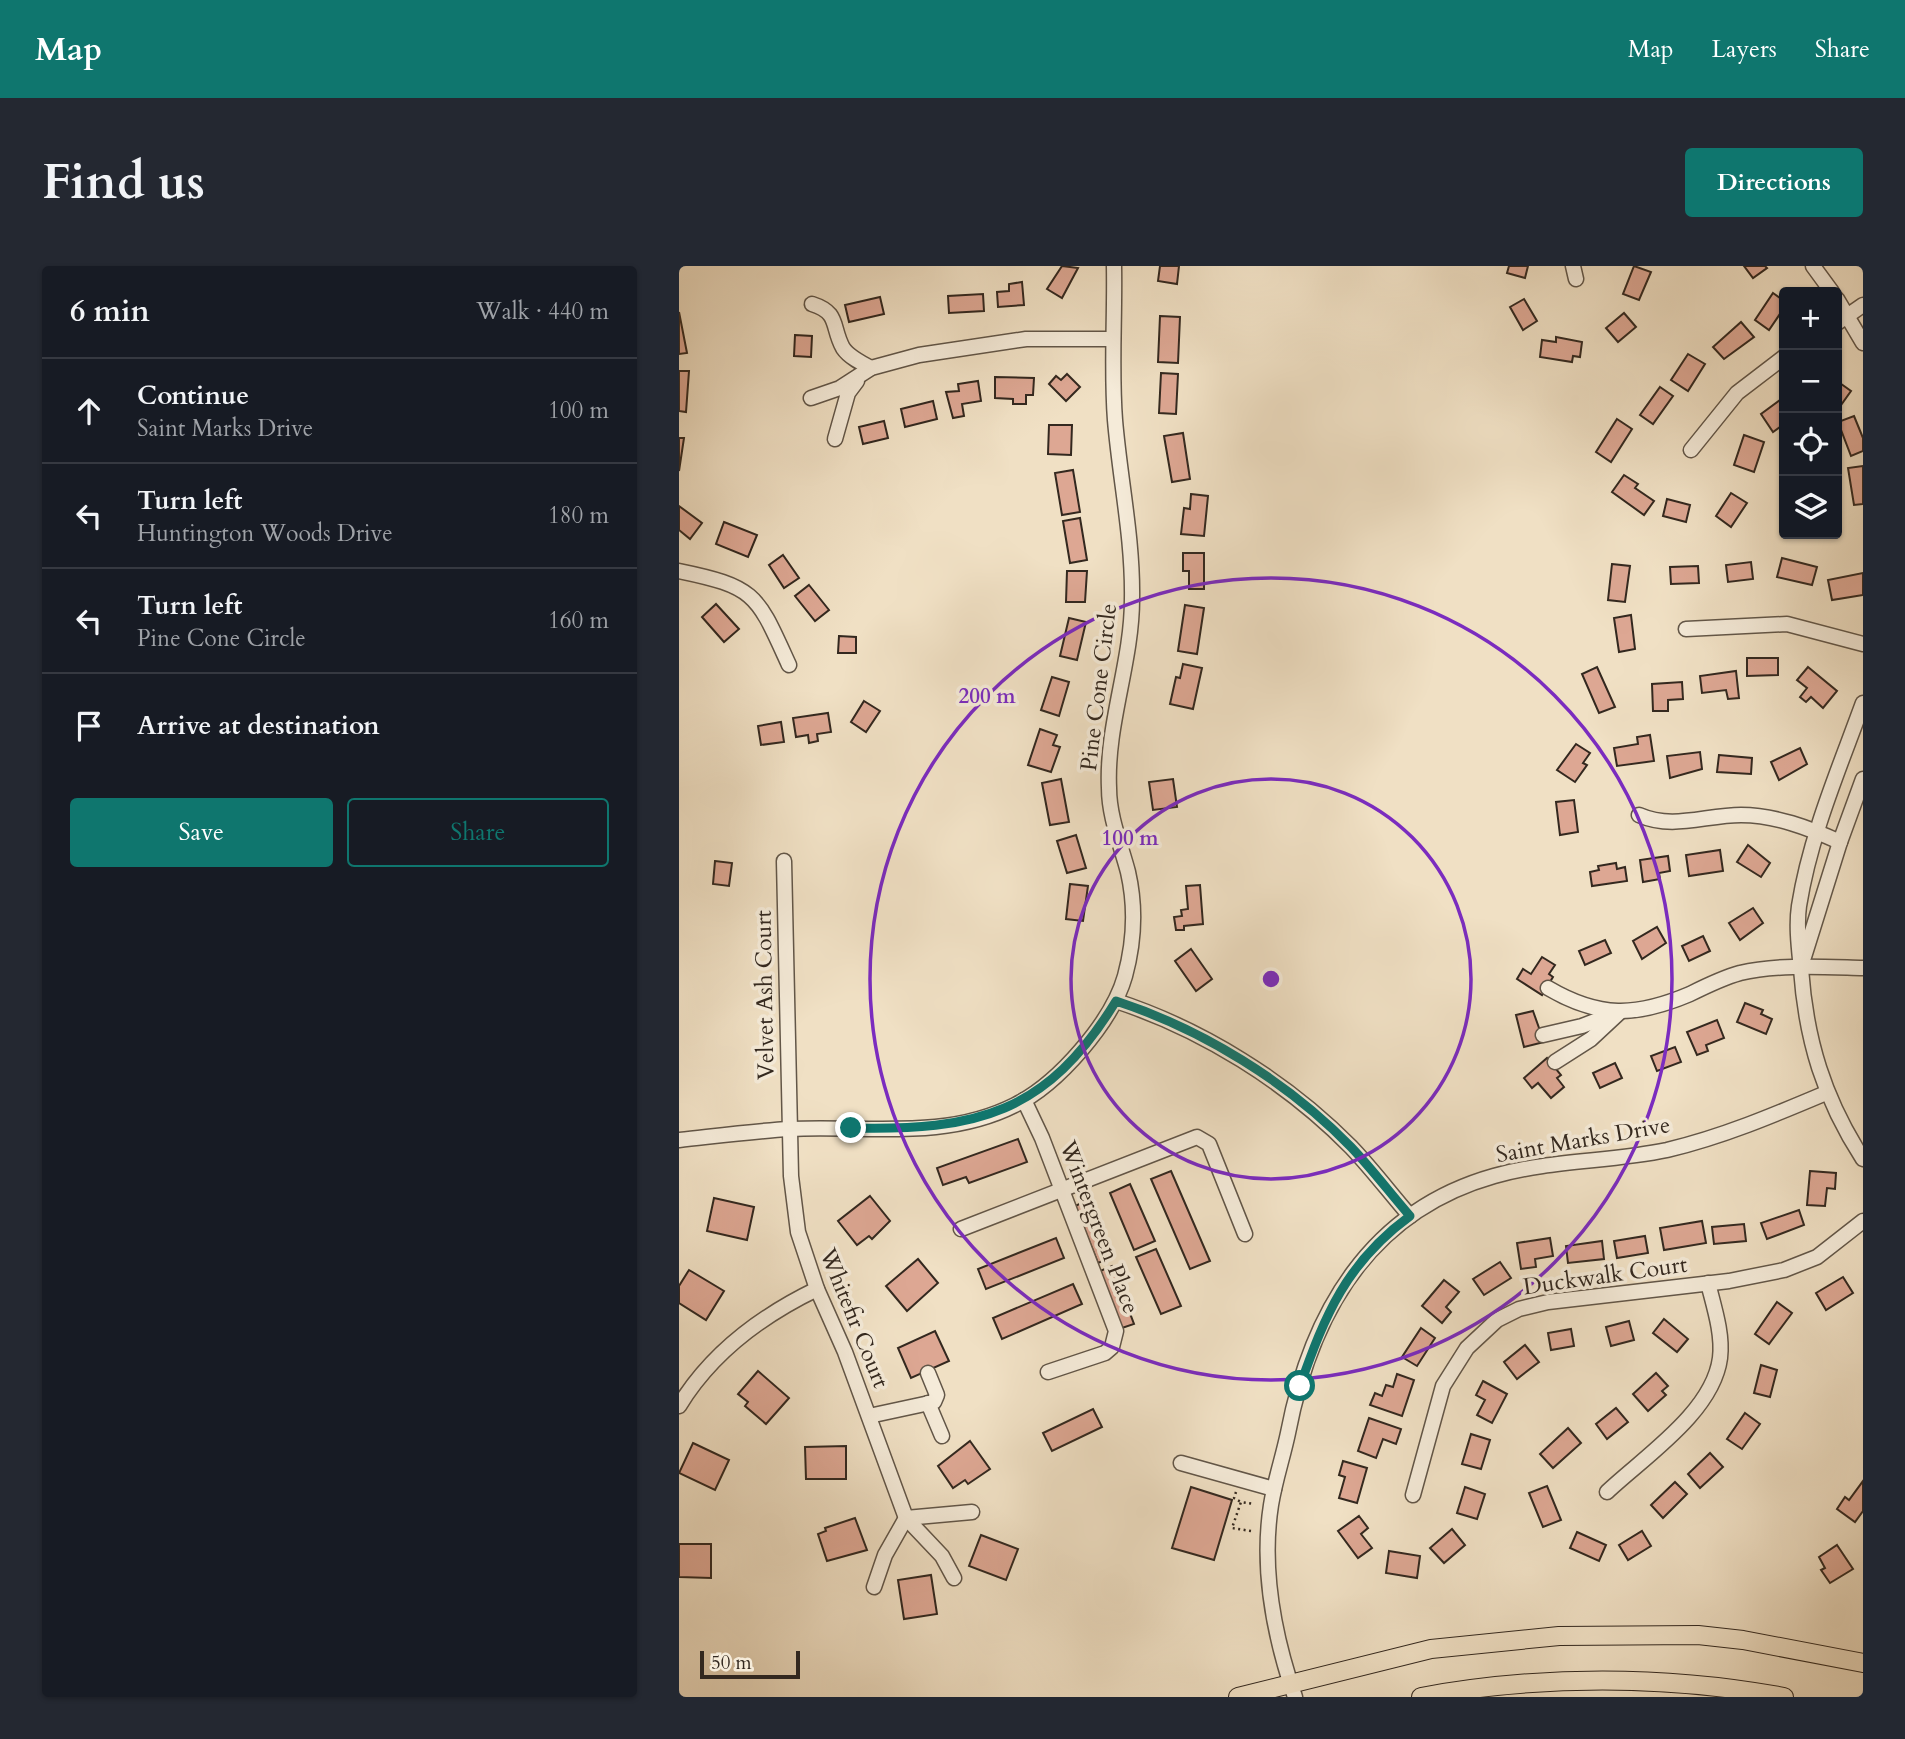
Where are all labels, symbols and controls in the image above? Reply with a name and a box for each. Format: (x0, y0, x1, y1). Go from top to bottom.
text: Map (35, 27, 102, 72)
text: Map (1628, 33, 1674, 66)
text: Layers (1712, 33, 1777, 66)
text: Share (1815, 33, 1870, 66)
button: Directions (1685, 148, 1863, 217)
text: Find us (42, 149, 205, 216)
map controls (1779, 287, 1842, 539)
button: + (1779, 287, 1842, 350)
text: 6 min (70, 291, 150, 332)
text: Walk · 440 m (476, 296, 609, 327)
button: − (1779, 350, 1842, 413)
text: Continue (137, 378, 249, 413)
icon: ahead (70, 392, 108, 430)
text: 100 m (548, 395, 609, 426)
text: Saint Marks Drive (137, 413, 313, 444)
button: locate (1779, 413, 1842, 476)
button: layers (1779, 476, 1842, 539)
text: Turn left (137, 483, 242, 518)
icon: left (70, 497, 108, 535)
text: 180 m (548, 500, 609, 531)
text: Huntington Woods Drive (137, 518, 393, 549)
text: Turn left (137, 588, 242, 623)
street label: Pine Cone Circle (1073, 601, 1124, 773)
icon: left (70, 602, 108, 640)
text: 160 m (548, 605, 609, 636)
text: Pine Cone Circle (137, 623, 306, 654)
text: 200 m (958, 682, 1016, 711)
icon: arrive (70, 707, 108, 745)
text: Arrive at destination (137, 708, 380, 743)
button: Save (70, 798, 333, 867)
button: Share (347, 798, 609, 867)
text: 100 m (1101, 824, 1159, 853)
street label: Velvet Ash Court (748, 910, 781, 1080)
centre of rings (1259, 967, 1283, 991)
street label: Saint Marks Drive (1494, 1109, 1673, 1170)
route end (835, 1112, 866, 1143)
street label: Wintergreen Place (1052, 1135, 1147, 1318)
street label: Whitefir Court (812, 1243, 897, 1393)
street label: Duckwalk Court (1521, 1249, 1689, 1302)
route start (1284, 1370, 1315, 1401)
scale bar (700, 1648, 800, 1680)
text: 50 m (711, 1650, 752, 1676)

